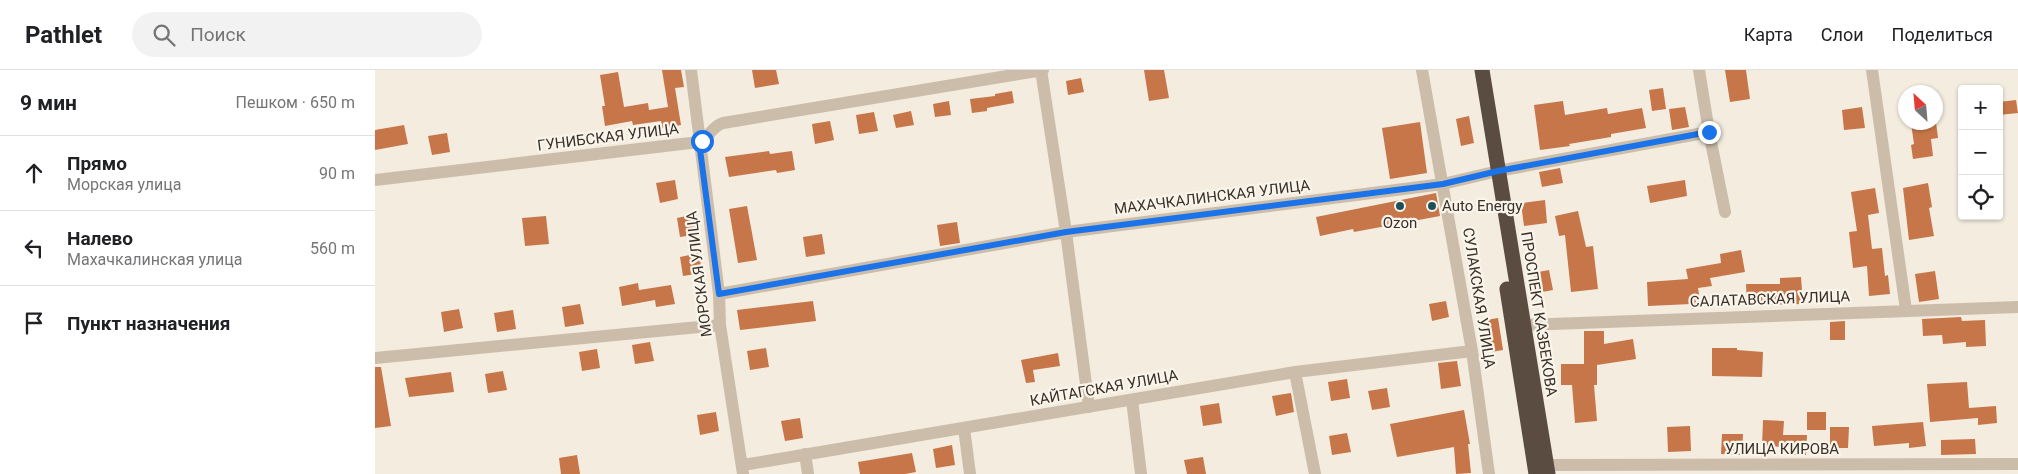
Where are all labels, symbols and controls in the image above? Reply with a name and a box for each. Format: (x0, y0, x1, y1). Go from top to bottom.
search box (132, 12, 482, 57)
text: Pathlet (25, 21, 102, 49)
icon: search (150, 21, 178, 49)
text: Поиск (190, 23, 246, 46)
text: Карта (1744, 24, 1793, 45)
text: Слои (1821, 24, 1864, 45)
text: Поделиться (1892, 24, 1993, 45)
north arrow (1898, 85, 1943, 130)
map controls (1958, 85, 2003, 220)
button: + (1958, 85, 2003, 130)
text: 9 мин (20, 91, 77, 115)
text: Пешком · 650 m (236, 93, 355, 112)
street label: ГУНИБСКАЯ УЛИЦА (536, 119, 680, 155)
route end (1698, 121, 1721, 144)
route start (691, 130, 714, 153)
button: − (1958, 130, 2003, 175)
text: Прямо (67, 152, 127, 175)
icon: ahead (20, 159, 48, 187)
text: 90 m (319, 164, 355, 183)
text: Морская улица (67, 175, 181, 194)
button: locate (1958, 175, 2003, 220)
street label: МАХАЧКАЛИНСКАЯ УЛИЦА (1113, 176, 1311, 218)
place label: Auto Energy (1442, 197, 1522, 215)
marker: Ozon (1394, 200, 1406, 212)
marker: Auto Energy (1426, 200, 1438, 212)
street label: МОРСКАЯ УЛИЦА (682, 210, 716, 338)
place label: Ozon (1383, 214, 1417, 232)
street label: СУЛАКСКАЯ УЛИЦА (1459, 226, 1499, 370)
text: Налево (67, 227, 133, 250)
street label: ПРОСПЕКТ КАЗБЕКОВА (1517, 230, 1561, 398)
icon: left (20, 234, 48, 262)
text: 560 m (310, 239, 355, 258)
text: Махачкалинская улица (67, 250, 242, 269)
street label: САЛАТАВСКАЯ УЛИЦА (1689, 287, 1851, 311)
icon: arrive (20, 309, 48, 337)
text: Пункт назначения (67, 312, 230, 335)
street label: КАЙТАГСКАЯ УЛИЦА (1029, 366, 1180, 410)
street label: УЛИЦА КИРОВА (1725, 440, 1839, 458)

